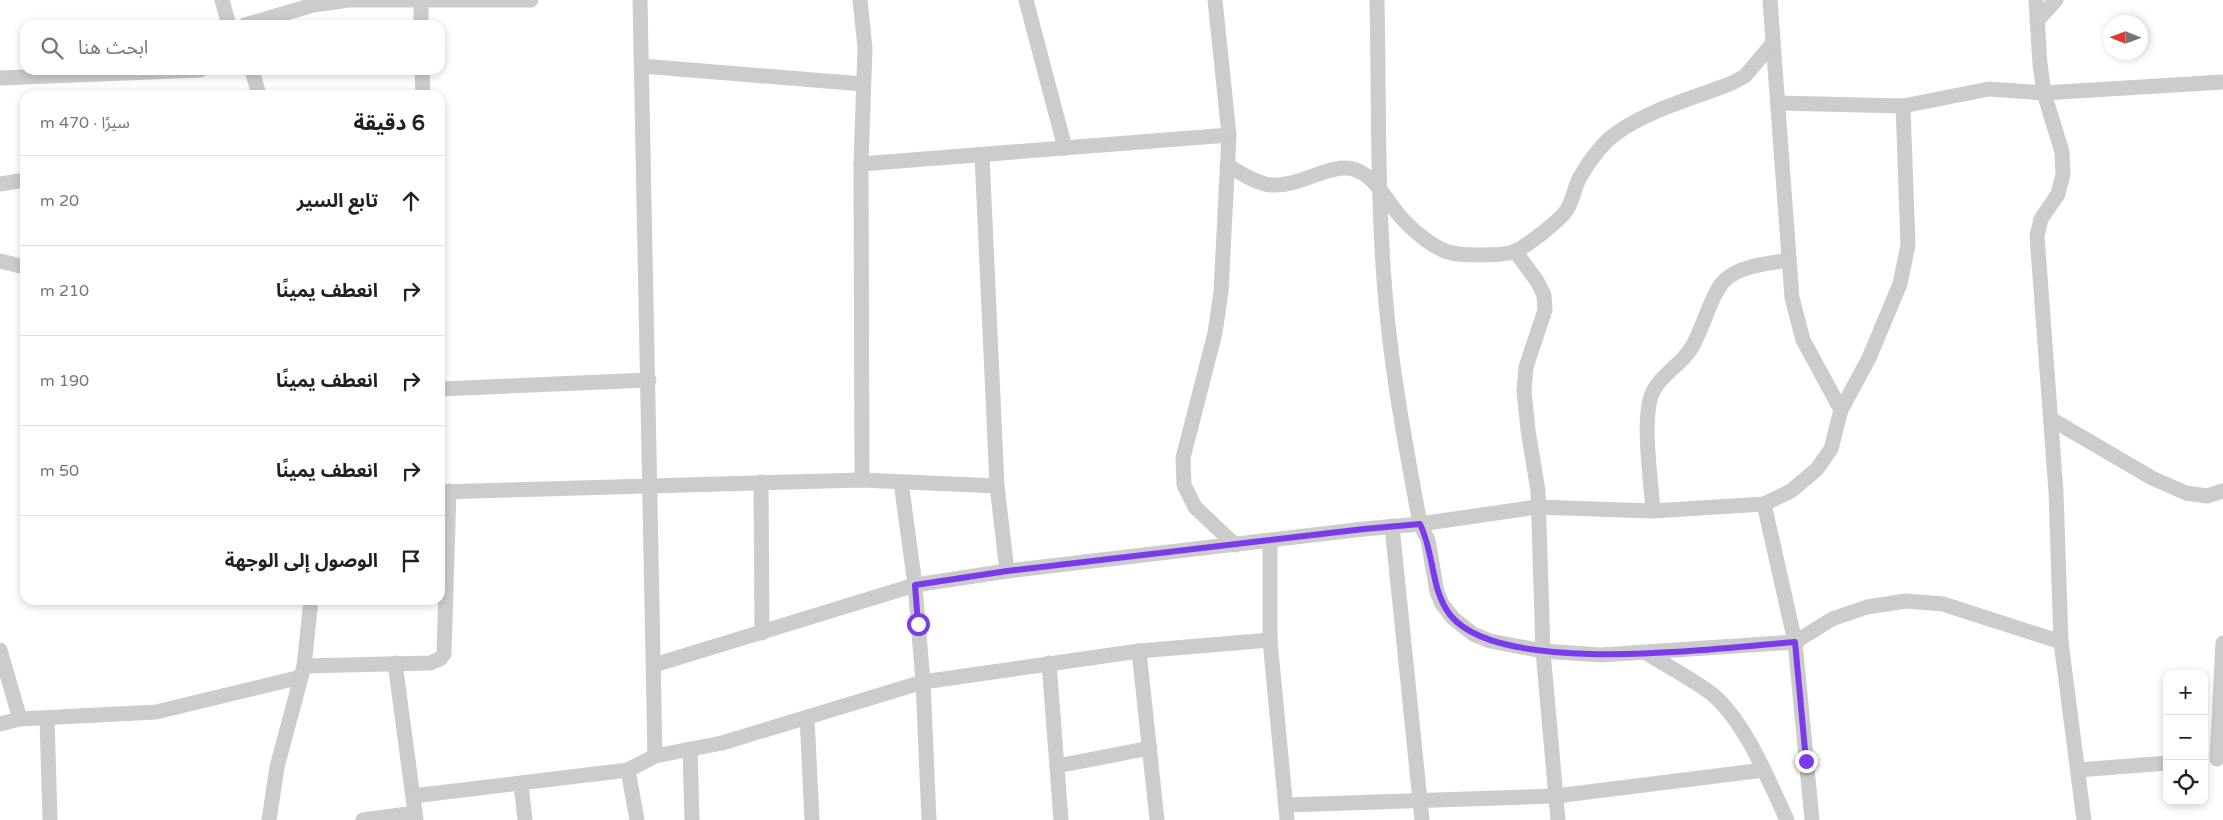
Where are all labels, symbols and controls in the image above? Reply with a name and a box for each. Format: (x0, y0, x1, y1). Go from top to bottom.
north arrow (2103, 15, 2148, 60)
search box (20, 20, 445, 75)
icon: search (38, 34, 66, 62)
text: ابحث هنا (78, 37, 148, 59)
text: 6 دقيقة (354, 111, 425, 136)
text: سيرًا · 470 m (40, 113, 130, 133)
icon: ahead (397, 187, 425, 215)
text: تابع السير (297, 190, 378, 212)
text: 20 m (40, 191, 79, 211)
icon: right (397, 277, 425, 305)
text: انعطف يمينًا (276, 280, 378, 302)
text: 210 m (40, 281, 89, 301)
icon: right (397, 367, 425, 395)
text: انعطف يمينًا (276, 370, 378, 392)
text: 190 m (40, 371, 89, 391)
icon: right (397, 457, 425, 485)
text: انعطف يمينًا (276, 460, 378, 482)
text: 50 m (40, 461, 79, 481)
icon: arrive (397, 547, 425, 575)
text: الوصول إلى الوجهة (225, 550, 378, 572)
route start (907, 613, 930, 636)
map controls (2163, 670, 2208, 805)
button: + (2163, 670, 2208, 715)
button: − (2163, 715, 2208, 760)
route end (1795, 750, 1818, 773)
button: locate (2163, 760, 2208, 805)

